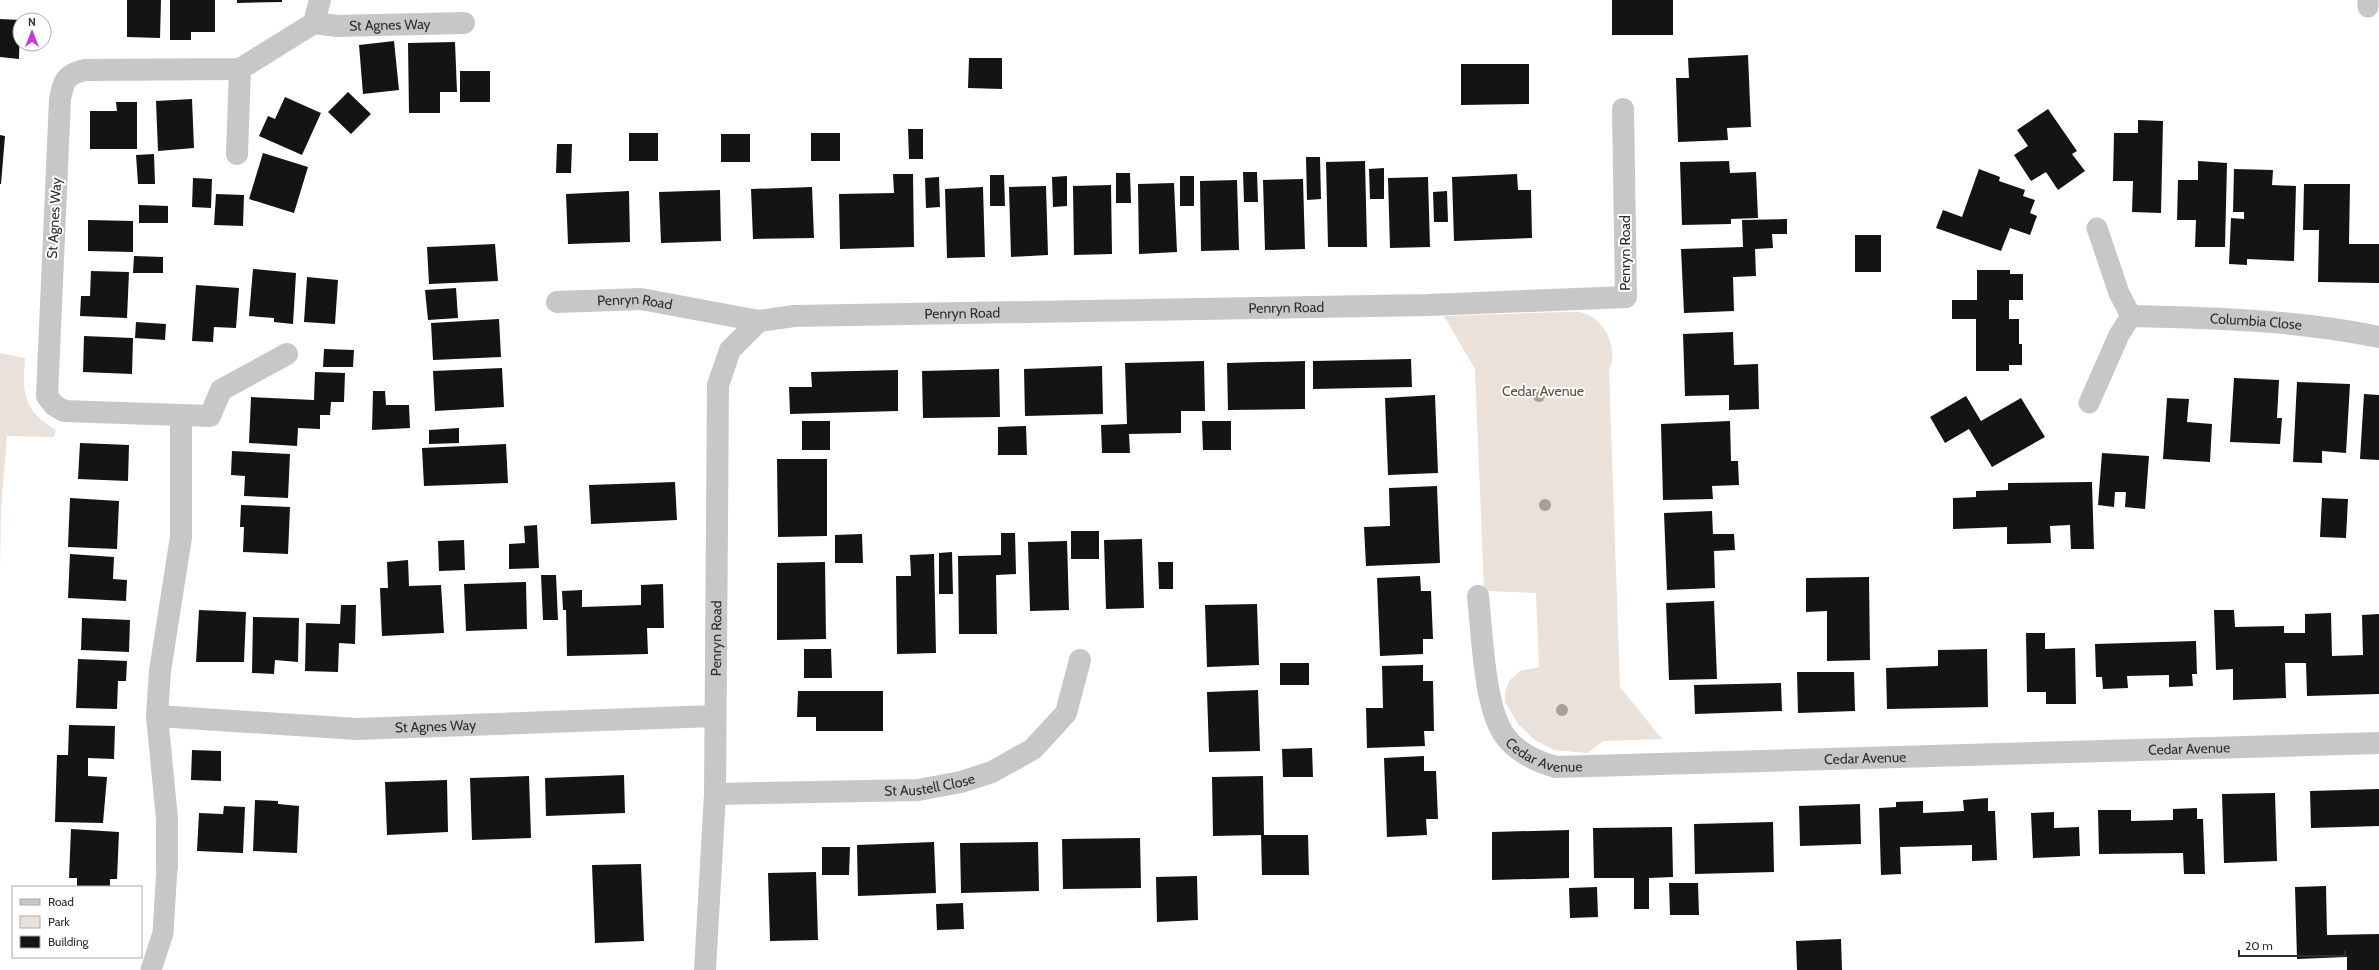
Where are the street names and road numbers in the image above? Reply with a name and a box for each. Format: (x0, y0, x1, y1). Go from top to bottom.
street label: St Agnes Way (349, 15, 431, 35)
street label: St Agnes Way (43, 177, 65, 259)
street label: Penryn Road (1616, 215, 1634, 291)
street label: Penryn Road (597, 290, 674, 314)
street label: Penryn Road (1248, 298, 1324, 317)
street label: Penryn Road (924, 303, 1000, 323)
street label: Columbia Close (2209, 309, 2303, 334)
street label: Penryn Road (707, 600, 725, 676)
street label: St Agnes Way (394, 716, 477, 737)
street label: Cedar Avenue (1502, 734, 1583, 776)
street label: Cedar Avenue (2148, 738, 2230, 759)
street label: Cedar Avenue (1824, 748, 1907, 768)
street label: St Austell Close (884, 769, 977, 800)

